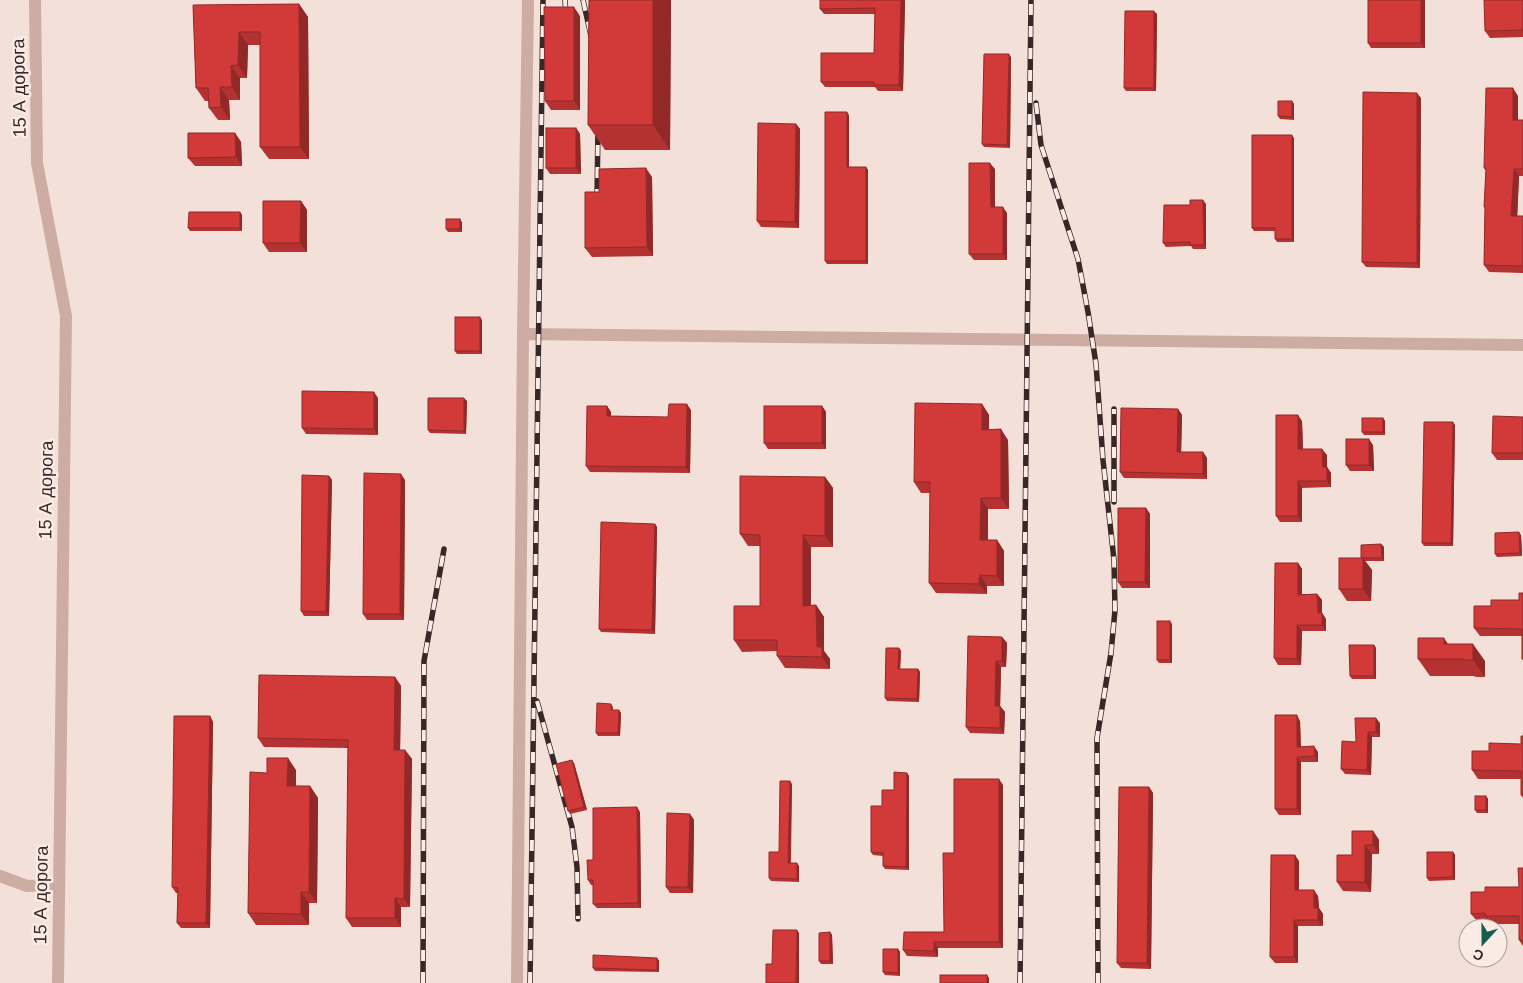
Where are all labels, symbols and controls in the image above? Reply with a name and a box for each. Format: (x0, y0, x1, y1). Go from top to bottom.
street label: 15 А дорога (8, 37, 30, 138)
street label: 15 А дорога (35, 439, 57, 540)
street label: 15 А дорога (30, 844, 52, 945)
north arrow (1458, 918, 1508, 968)
text: С (1471, 946, 1486, 964)

